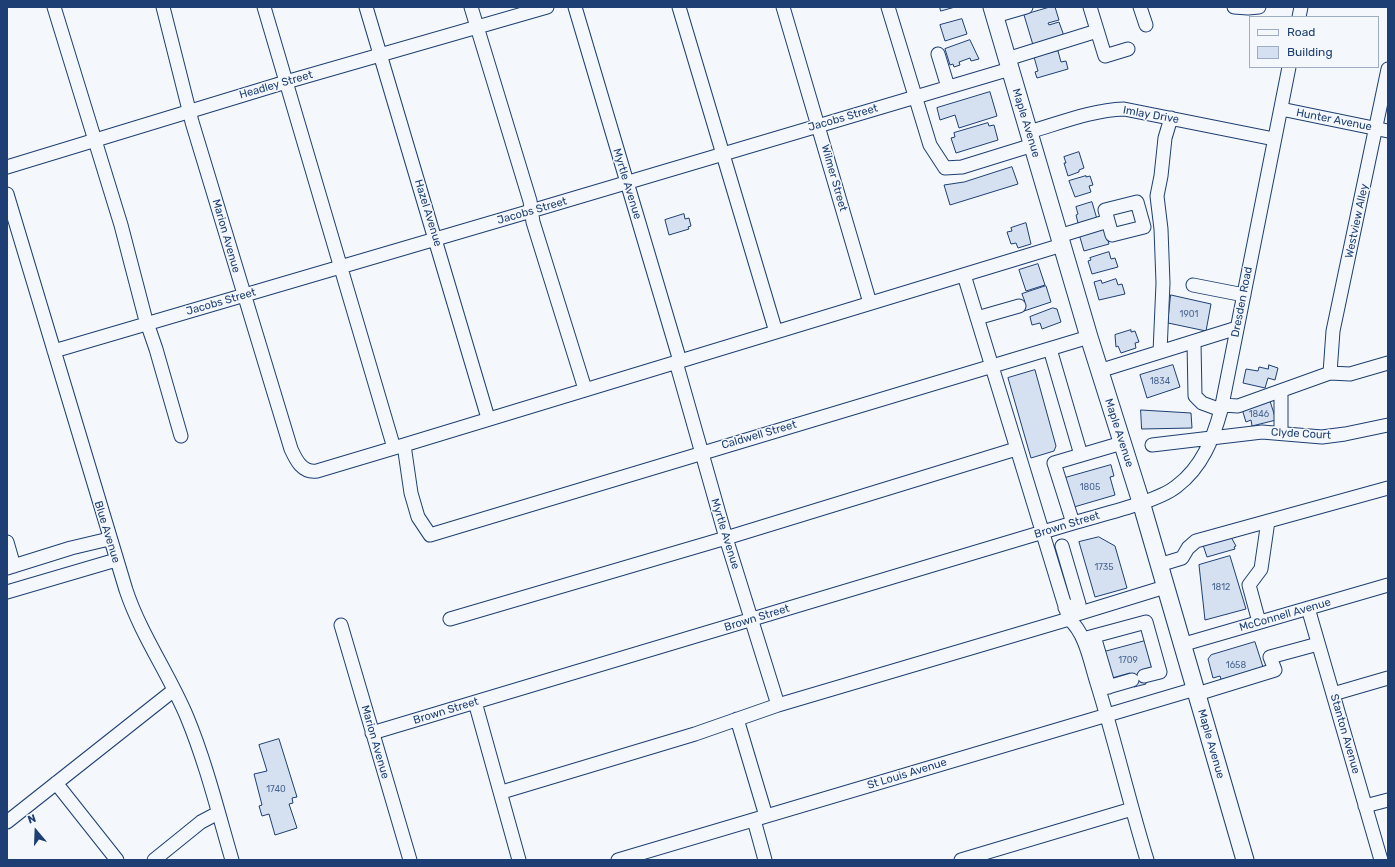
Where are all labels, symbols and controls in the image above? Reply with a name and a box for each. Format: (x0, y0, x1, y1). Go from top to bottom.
legend (1249, 16, 1379, 68)
text: Road (1287, 25, 1315, 39)
text: Building (1287, 45, 1333, 59)
street label: Headley Street (238, 68, 314, 102)
street label: Maple Avenue (1009, 87, 1043, 159)
street label: Jacobs Street (807, 102, 879, 134)
street label: Imlay Drive (1122, 104, 1180, 126)
street label: Hunter Avenue (1295, 106, 1373, 134)
street label: Wilmer Street (818, 143, 850, 213)
street label: Myrtle Avenue (610, 147, 644, 221)
street label: Hazel Avenue (412, 178, 444, 248)
street label: Westview Alley (1343, 183, 1371, 259)
street label: Jacobs Street (496, 195, 568, 227)
street label: Marion Avenue (209, 198, 243, 274)
street label: Dresden Road (1229, 266, 1255, 338)
street label: Jacobs Street (185, 286, 257, 318)
house number: 1901 (1180, 309, 1198, 319)
house number: 1834 (1150, 376, 1170, 386)
street label: Maple Avenue (1102, 397, 1136, 469)
house number: 1846 (1249, 409, 1269, 419)
street label: Caldwell Street (720, 418, 798, 452)
street label: Clyde Court (1271, 426, 1331, 442)
house number: 1805 (1080, 482, 1100, 492)
street label: Myrtle Avenue (708, 497, 742, 571)
street label: Blue Avenue (91, 499, 123, 565)
street label: Brown Street (1033, 509, 1101, 541)
house number: 1735 (1094, 562, 1114, 572)
house number: 1812 (1212, 582, 1230, 592)
street label: McConnell Avenue (1238, 596, 1332, 634)
street label: Brown Street (723, 602, 791, 634)
house number: 1709 (1118, 655, 1138, 665)
house number: 1658 (1226, 660, 1246, 670)
street label: Stanton Avenue (1327, 693, 1363, 775)
street label: Brown Street (412, 695, 480, 727)
street label: Marion Avenue (358, 704, 392, 780)
street label: Maple Avenue (1195, 708, 1227, 780)
street label: St Louis Avenue (866, 756, 948, 792)
house number: 1740 (266, 784, 286, 794)
north arrow (16, 811, 56, 851)
text: N (26, 812, 38, 827)

